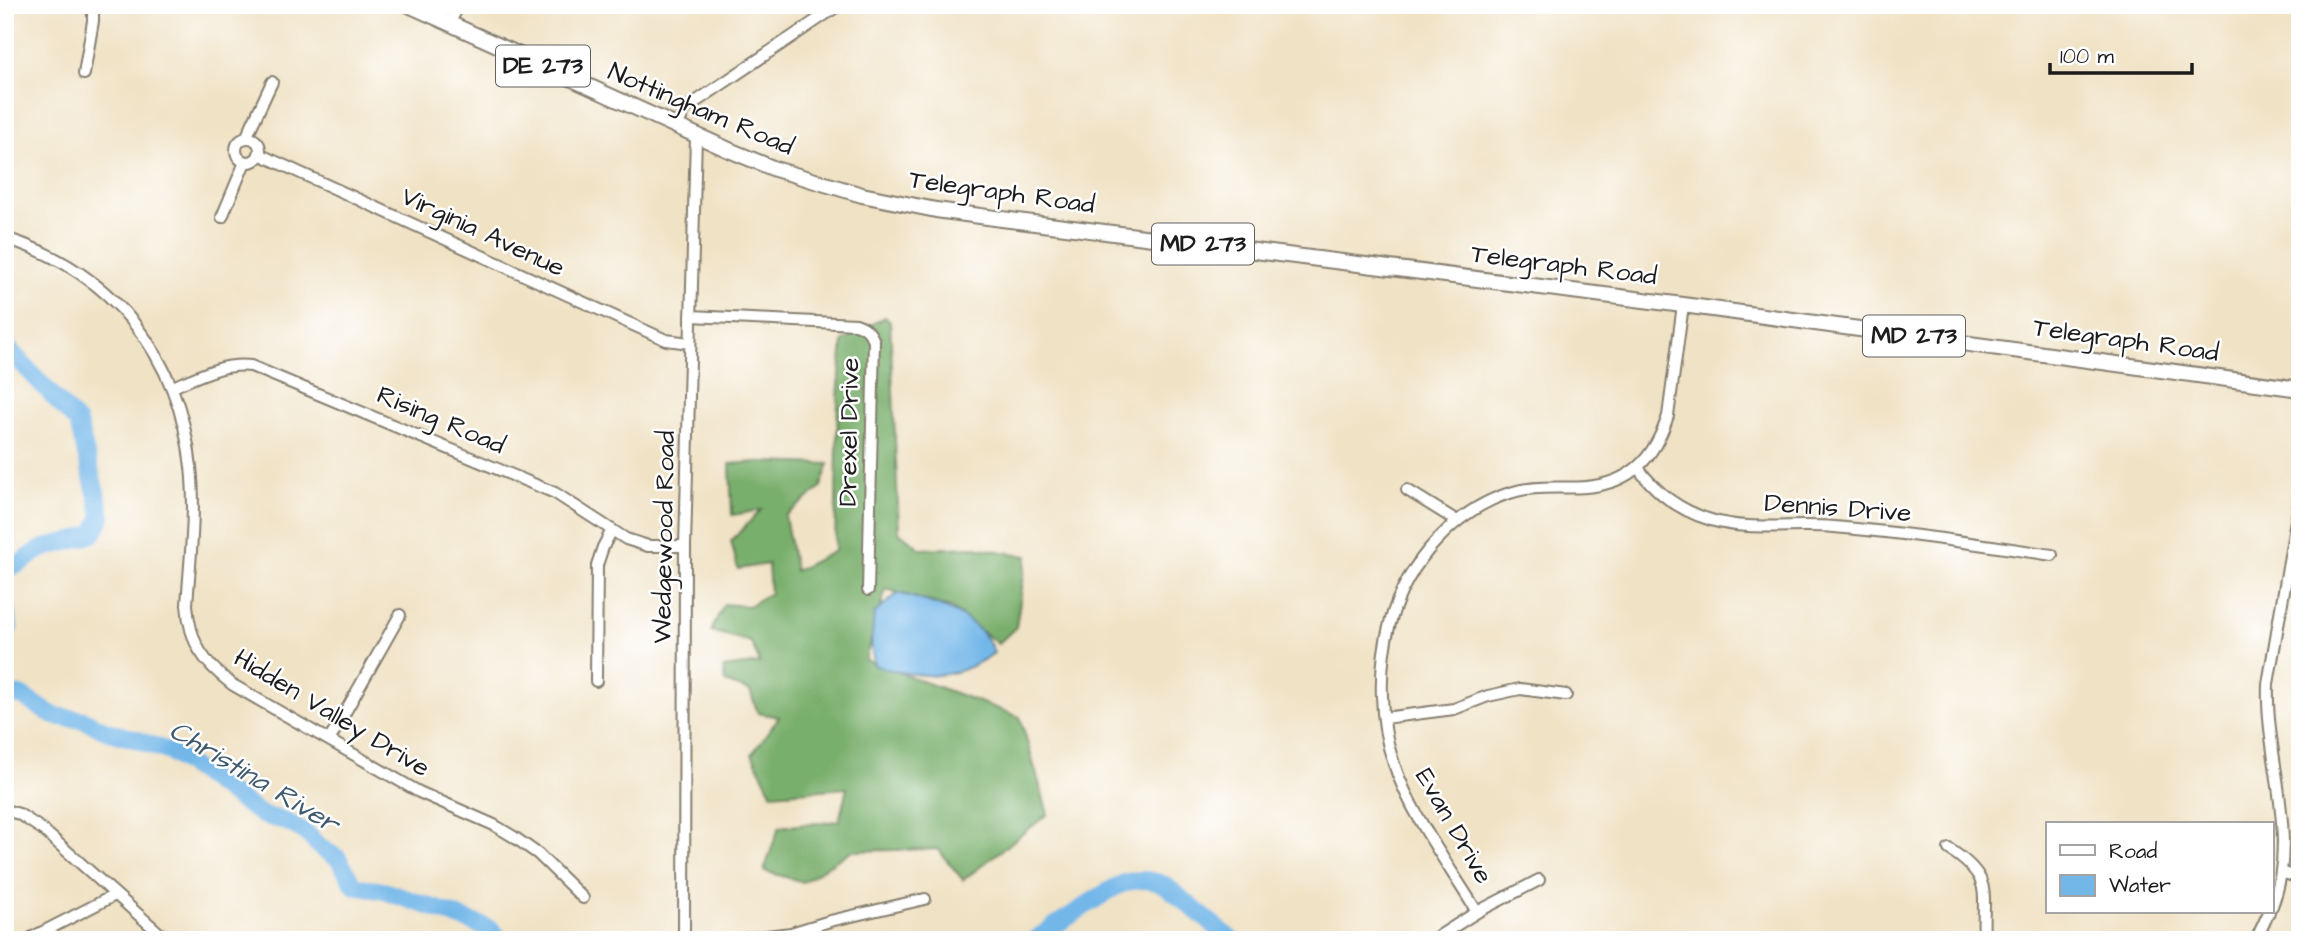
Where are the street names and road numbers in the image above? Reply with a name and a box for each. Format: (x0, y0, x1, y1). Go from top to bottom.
road number: DE 273 (496, 46, 590, 86)
street label: Nottingham Road (602, 54, 800, 166)
street label: Telegraph Road (907, 161, 1097, 225)
street label: Virginia Avenue (394, 178, 571, 288)
road number: MD 273 (1152, 224, 1254, 264)
street label: Telegraph Road (1469, 236, 1659, 296)
street label: Telegraph Road (2031, 309, 2221, 373)
road number: MD 273 (1863, 316, 1965, 356)
street label: Drexel Drive (830, 357, 868, 507)
street label: Rising Road (371, 377, 511, 465)
street label: Wedgewood Road (644, 430, 686, 644)
street label: Dennis Drive (1763, 485, 1913, 531)
street label: Hidden Valley Drive (226, 640, 437, 788)
street label: Evan Drive (1406, 761, 1502, 891)

